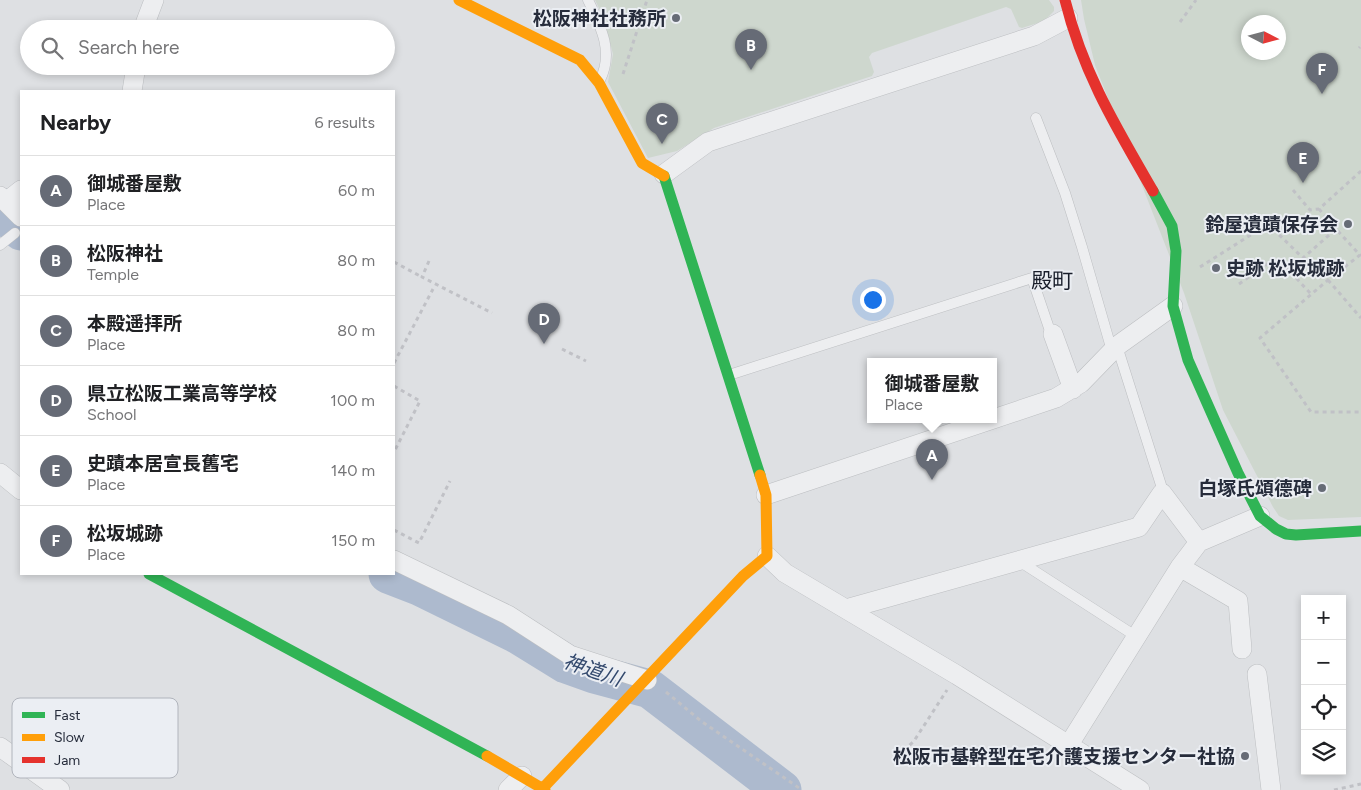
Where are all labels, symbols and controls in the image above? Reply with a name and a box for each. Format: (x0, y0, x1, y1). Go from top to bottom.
place label: 松阪神社社務所 (533, 7, 666, 30)
marker: 松阪神社社務所 (670, 12, 682, 24)
north arrow (1241, 15, 1286, 60)
search box (20, 20, 395, 75)
pin: B (735, 29, 767, 70)
icon: search (38, 34, 66, 62)
text: Search here (78, 36, 180, 59)
pin: F (1306, 53, 1338, 94)
pin: C (646, 103, 678, 144)
text: Nearby (40, 110, 111, 135)
text: 6 results (314, 113, 375, 132)
pin: E (1287, 142, 1319, 183)
text: 御城番屋敷 (87, 172, 182, 195)
text: A (50, 181, 62, 200)
text: 60 m (338, 181, 375, 200)
text: Place (87, 195, 125, 214)
place label: 鈴屋遺蹟保存会 (1205, 213, 1338, 236)
marker: 鈴屋遺蹟保存会 (1342, 218, 1354, 230)
text: 松阪神社 (87, 242, 163, 265)
text: B (51, 251, 61, 270)
text: 80 m (337, 251, 375, 270)
place label: 史跡 松坂城跡 (1226, 257, 1345, 280)
marker: 史跡 松坂城跡 (1210, 262, 1222, 274)
text: Temple (87, 265, 139, 284)
district label: 殿町 (1031, 268, 1073, 293)
your location (860, 287, 886, 313)
pin: D (528, 303, 560, 344)
text: 本殿遥拝所 (87, 312, 182, 335)
text: C (50, 321, 62, 340)
text: 80 m (337, 321, 375, 340)
text: Place (87, 335, 125, 354)
popup (867, 358, 997, 423)
text: 御城番屋敷 (884, 372, 980, 395)
text: 県立松阪工業高等学校 (87, 382, 277, 405)
text: D (50, 391, 62, 410)
text: 100 m (330, 391, 375, 410)
text: Place (884, 395, 923, 414)
text: School (87, 405, 137, 424)
pin: A (916, 439, 948, 480)
text: 史蹟本居宣長舊宅 (87, 452, 239, 475)
text: E (51, 461, 61, 480)
text: 140 m (331, 461, 375, 480)
text: Place (87, 475, 125, 494)
place label: 白塚氏頌德碑 (1198, 477, 1312, 500)
marker: 白塚氏頌德碑 (1316, 482, 1328, 494)
text: 松坂城跡 (87, 522, 163, 545)
text: F (52, 531, 60, 550)
text: 150 m (331, 531, 375, 550)
text: Place (87, 545, 125, 564)
map controls (1301, 595, 1346, 775)
button: + (1301, 595, 1346, 640)
button: − (1301, 640, 1346, 685)
water label: 神道川 (561, 649, 627, 692)
button: locate (1301, 685, 1346, 730)
legend (12, 698, 178, 778)
text: Fast (54, 707, 80, 724)
text: Slow (54, 729, 85, 746)
button: layers (1301, 730, 1346, 775)
place label: 松阪市基幹型在宅介護支援センター社協 (893, 745, 1235, 768)
marker: 松阪市基幹型在宅介護支援センター社協 (1239, 750, 1251, 762)
text: Jam (54, 752, 80, 769)

